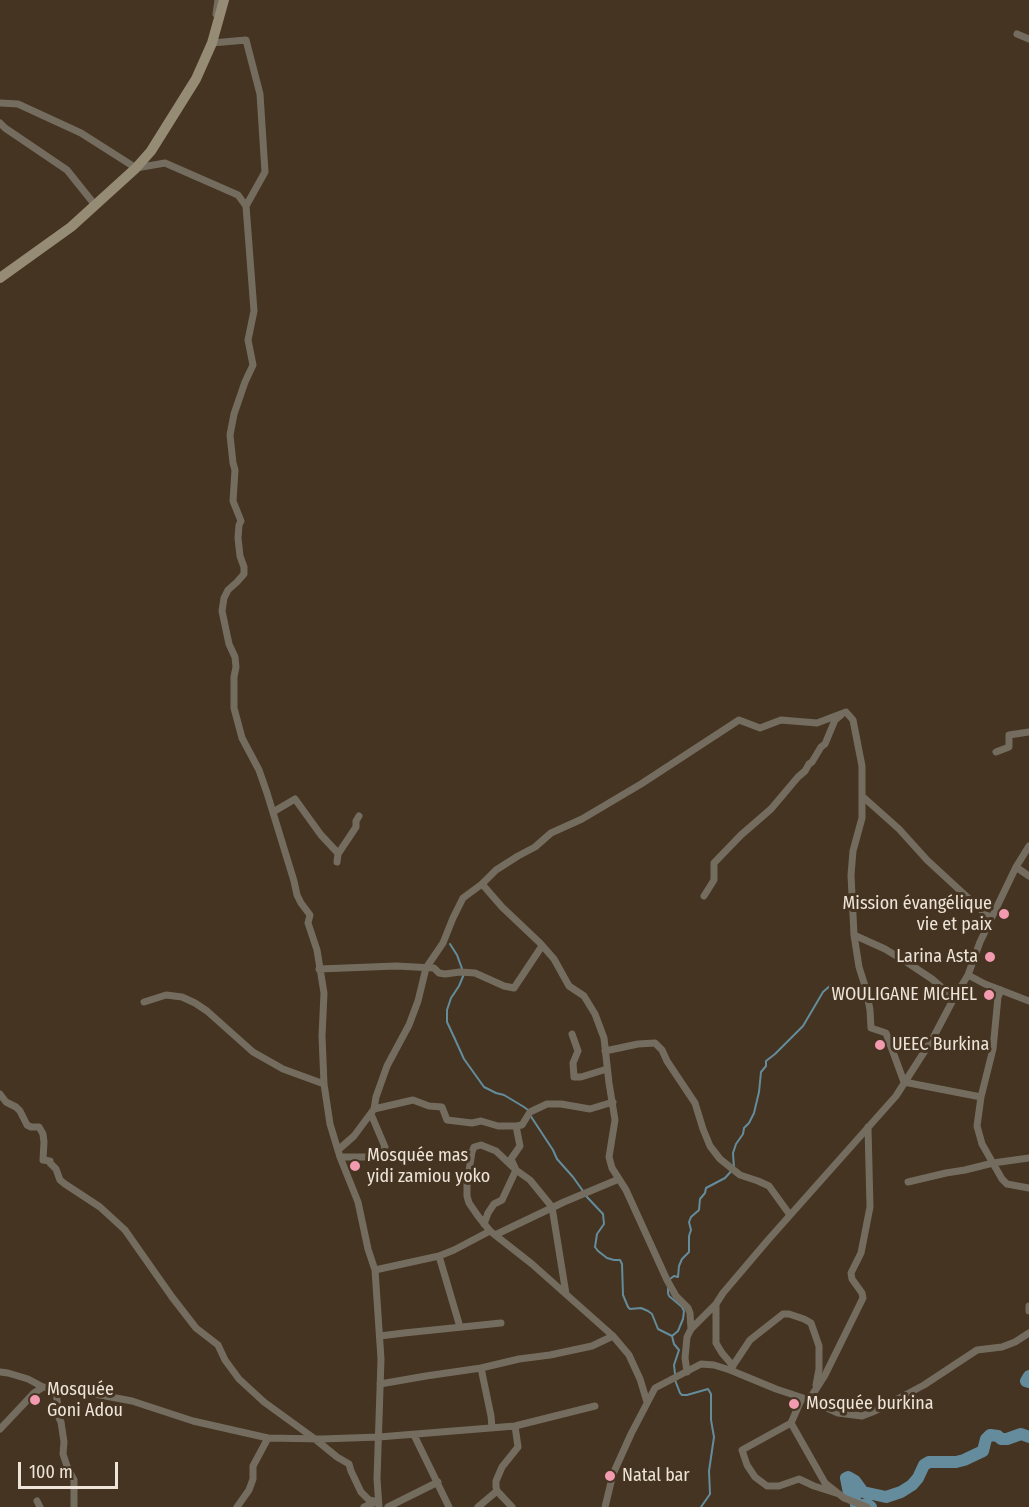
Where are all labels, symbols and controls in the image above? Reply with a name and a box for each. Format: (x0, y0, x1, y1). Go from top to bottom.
place label: Mission évangélique vie et paix (843, 893, 992, 936)
marker: Mission évangélique vie et paix (997, 907, 1011, 921)
place label: Larina Asta (896, 946, 978, 968)
marker: Larina Asta (983, 950, 997, 964)
place label: WOULIGANE MICHEL (832, 984, 977, 1006)
marker: WOULIGANE MICHEL (982, 988, 996, 1002)
place label: UEEC Burkina (892, 1034, 989, 1056)
marker: UEEC Burkina (873, 1038, 887, 1052)
place label: Mosquée mas yidi zamiou yoko (367, 1145, 490, 1188)
marker: Mosquée mas yidi zamiou yoko (348, 1159, 362, 1173)
place label: Mosquée Goni Adou (47, 1379, 123, 1422)
marker: Mosquée Goni Adou (28, 1393, 42, 1407)
place label: Mosquée burkina (806, 1393, 934, 1415)
marker: Mosquée burkina (787, 1397, 801, 1411)
scale bar (21, 1450, 122, 1488)
text: 100 m (29, 1461, 73, 1483)
place label: Natal bar (622, 1465, 690, 1487)
marker: Natal bar (603, 1469, 617, 1483)

